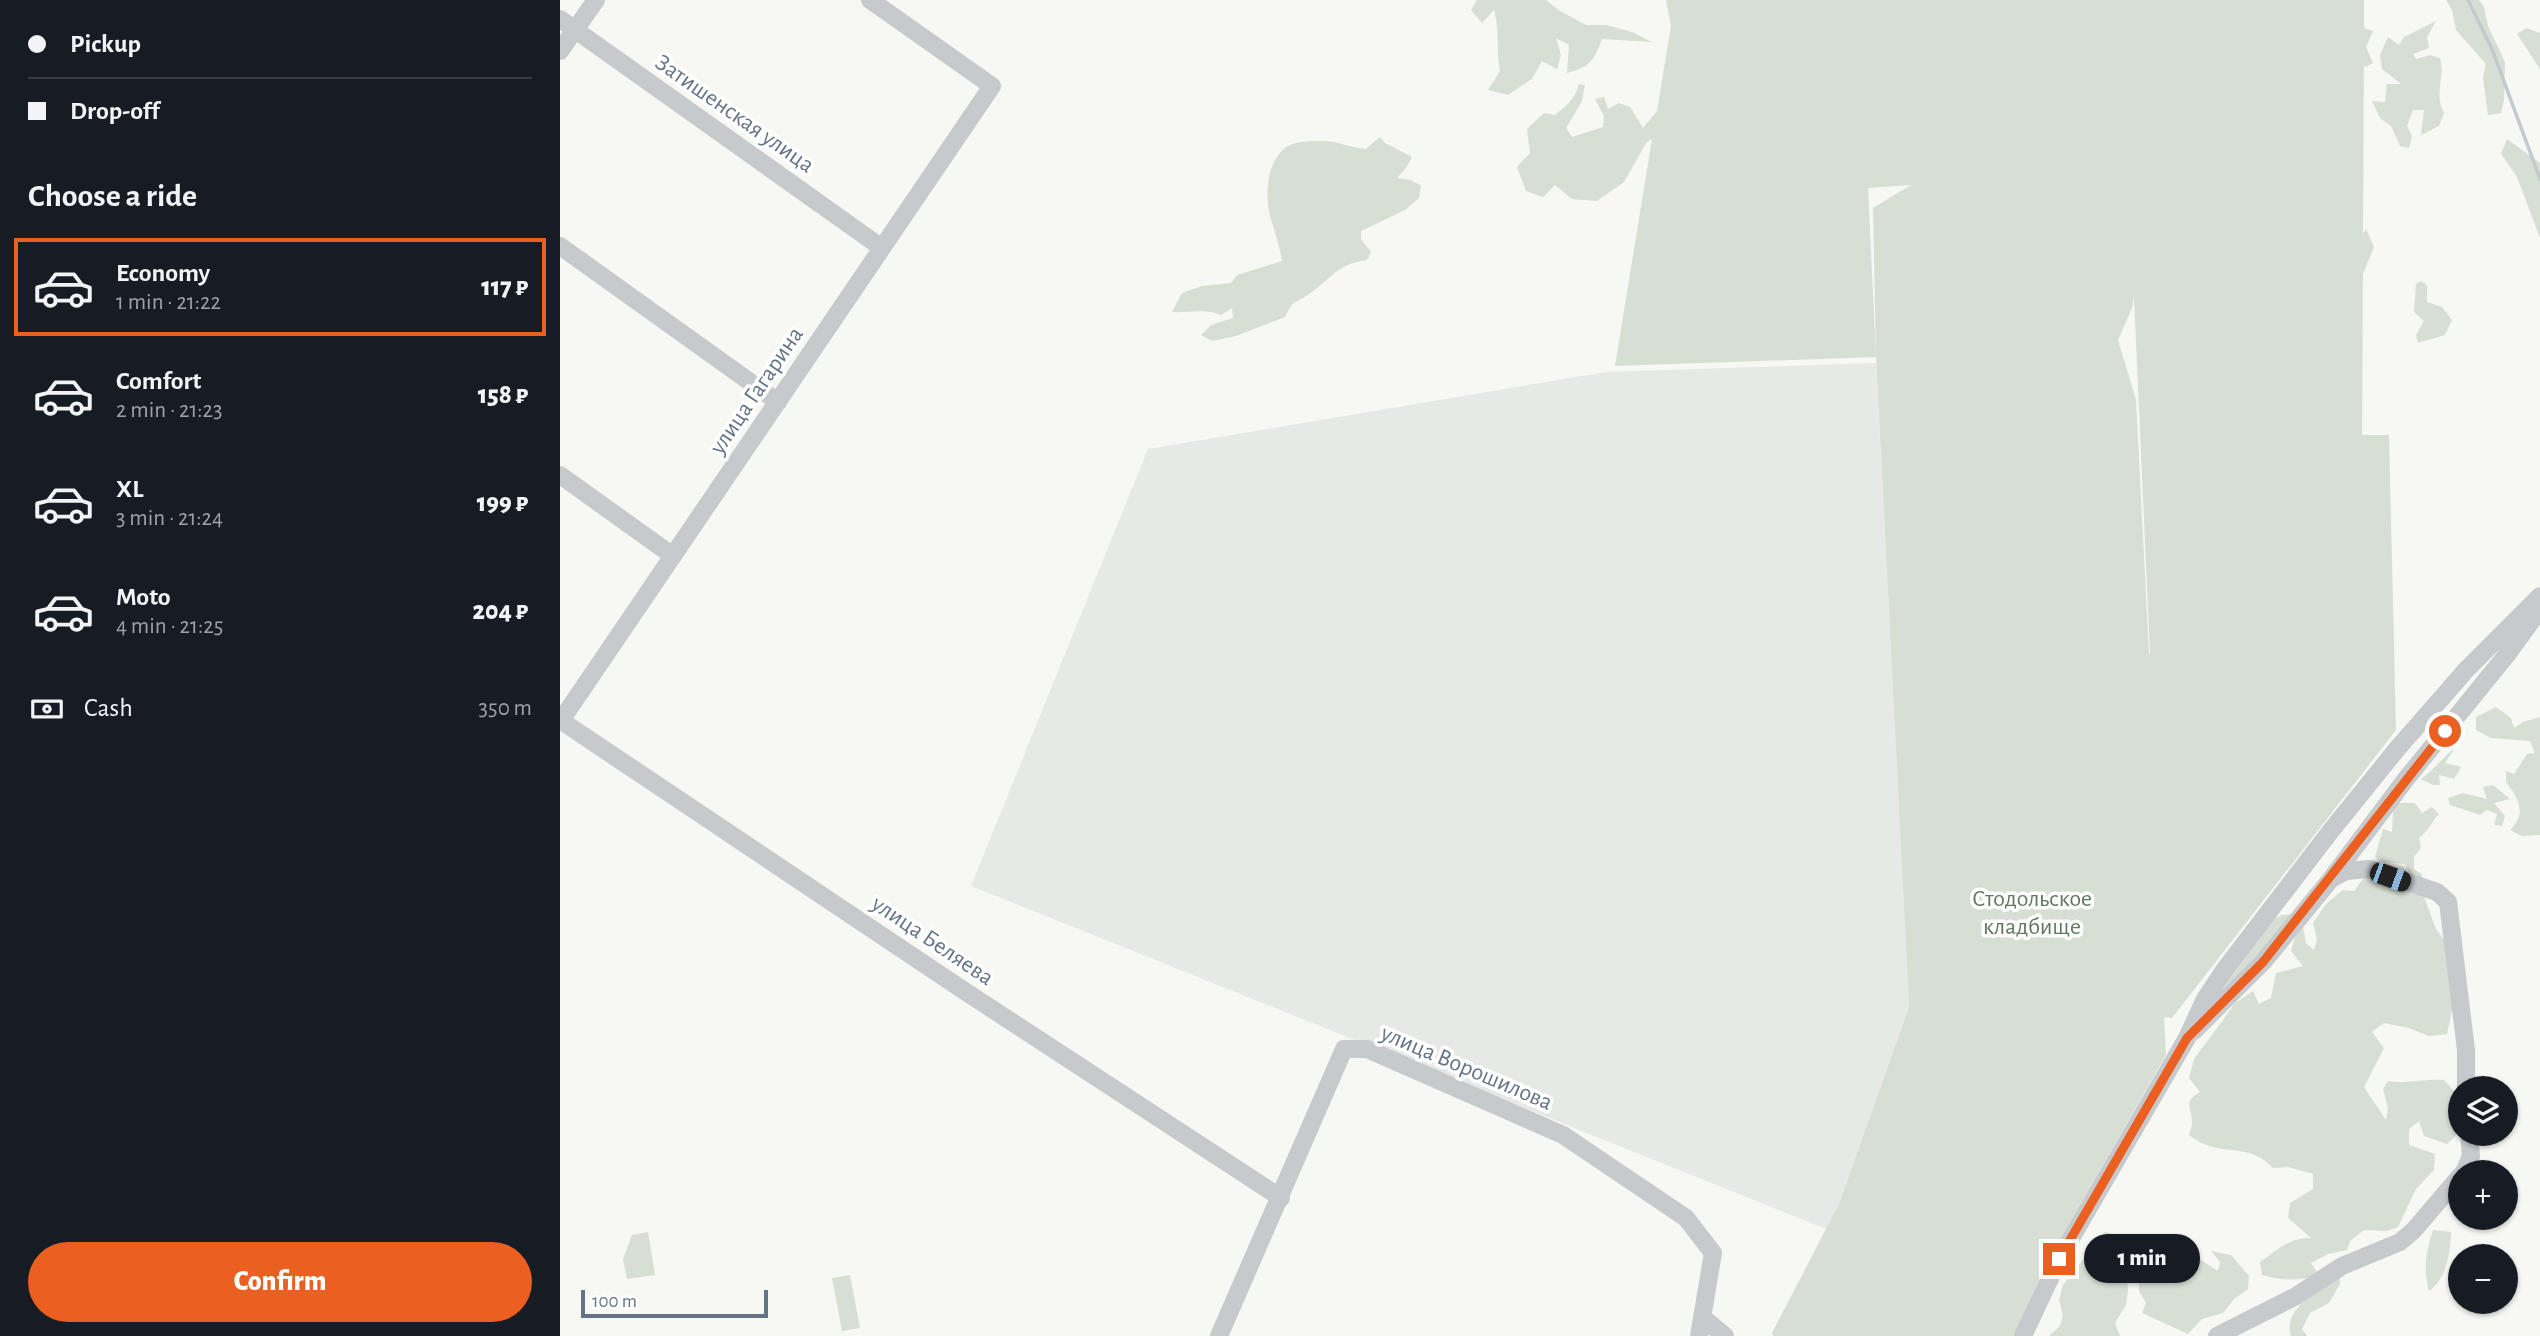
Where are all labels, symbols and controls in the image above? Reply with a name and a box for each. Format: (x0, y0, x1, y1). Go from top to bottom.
text: Pickup (70, 31, 141, 57)
street label: Затишенская улица (651, 50, 818, 178)
text: Drop-off (70, 98, 159, 124)
text: Choose a ride (28, 180, 197, 212)
icon: car (32, 256, 95, 319)
text: Economy (116, 260, 210, 286)
text: 117 ₽ (481, 274, 528, 300)
text: 1 min · 21:22 (116, 291, 221, 314)
street label: улица Гагарина (705, 323, 808, 459)
icon: car (32, 364, 95, 427)
text: Comfort (116, 368, 201, 394)
text: 158 ₽ (478, 382, 528, 408)
text: 2 min · 21:23 (116, 399, 223, 422)
icon: car (32, 472, 95, 535)
text: XL (116, 476, 143, 502)
text: 199 ₽ (477, 490, 528, 516)
text: 3 min · 21:24 (116, 507, 223, 530)
icon: car (32, 580, 95, 643)
text: Moto (116, 584, 171, 610)
text: 204 ₽ (472, 598, 528, 624)
text: 4 min · 21:25 (116, 615, 223, 638)
icon: cash (28, 690, 66, 728)
text: Cash (84, 695, 133, 721)
text: 350 m (479, 697, 532, 720)
route start (2429, 715, 2461, 747)
car (2367, 860, 2414, 894)
park label: Стодольское кладбище (1972, 887, 2092, 939)
street label: улица Беляева (866, 891, 998, 990)
street label: улица Ворошилова (1376, 1021, 1556, 1115)
map controls (2448, 1076, 2518, 1314)
button: layers (2448, 1076, 2518, 1146)
button: + (2448, 1160, 2518, 1230)
callout: 1 min (2084, 1234, 2199, 1284)
button: Confirm (28, 1242, 532, 1322)
route end (2043, 1243, 2075, 1275)
button: − (2448, 1244, 2518, 1314)
text: 1 min (2118, 1247, 2166, 1270)
scale bar (581, 1287, 768, 1319)
text: 100 m (592, 1292, 637, 1311)

